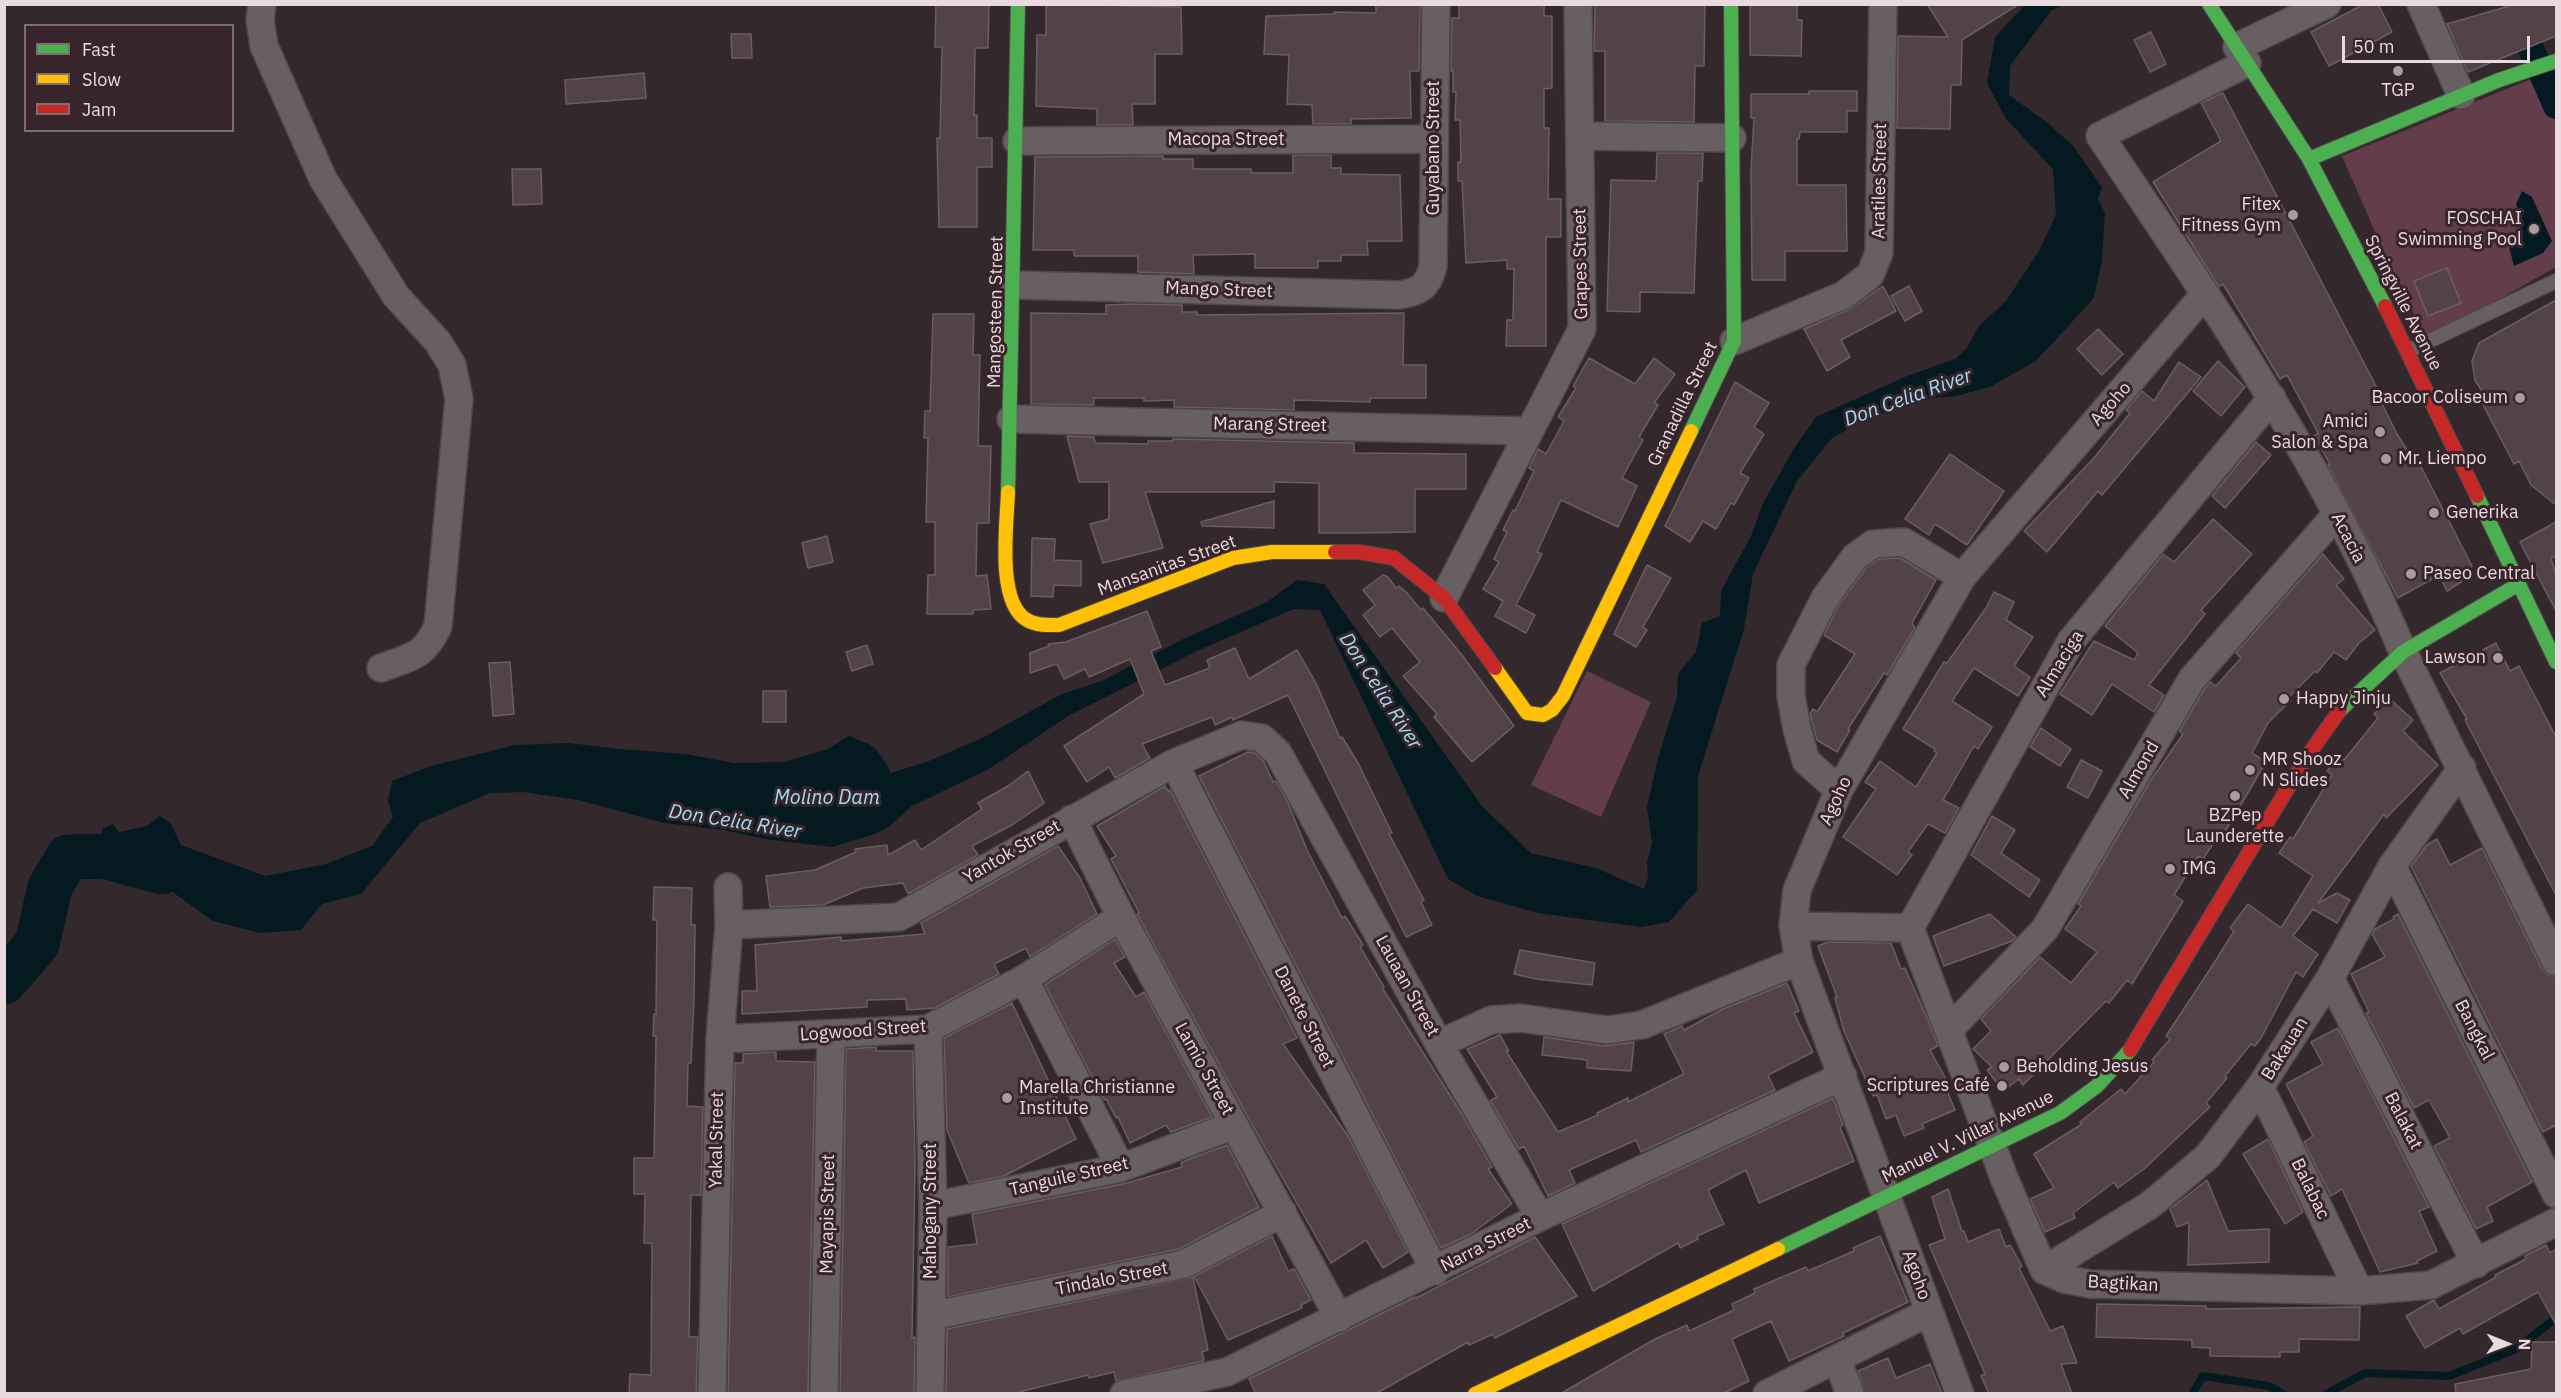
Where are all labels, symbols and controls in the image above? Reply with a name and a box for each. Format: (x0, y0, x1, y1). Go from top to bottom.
legend (24, 24, 234, 132)
scale bar (2345, 24, 2532, 62)
text: 50 m (2353, 35, 2395, 58)
text: Fast (82, 38, 116, 61)
marker: TGP (2391, 64, 2405, 78)
text: Slow (82, 68, 121, 91)
street label: Guyabano Street (1423, 80, 1445, 216)
place label: TGP (2381, 80, 2415, 102)
text: Jam (82, 98, 117, 121)
street label: Aratiles Street (1868, 123, 1892, 239)
street label: Macopa Street (1168, 129, 1284, 151)
place label: Fitex Fitness Gym (2181, 194, 2281, 236)
street label: Grapes Street (1569, 208, 1593, 320)
marker: Fitex Fitness Gym (2286, 208, 2300, 222)
place label: FOSCHAI Swimming Pool (2398, 208, 2522, 250)
marker: FOSCHAI Swimming Pool (2527, 222, 2541, 236)
street label: Springville Avenue (2360, 232, 2446, 374)
street label: Mangosteen Street (984, 236, 1008, 388)
street label: Mango Street (1165, 277, 1273, 303)
street label: Granadilla Street (1643, 338, 1723, 470)
water label: Don Celia River (1841, 364, 1975, 432)
street label: Agoho (2086, 378, 2136, 430)
place label: Bacoor Coliseum (2371, 387, 2508, 409)
marker: Bacoor Coliseum (2513, 391, 2527, 405)
place label: Amici Salon & Spa (2271, 411, 2368, 454)
street label: Marang Street (1213, 413, 1327, 437)
marker: Amici Salon & Spa (2373, 425, 2387, 439)
place label: Mr. Liempo (2398, 448, 2487, 470)
marker: Mr. Liempo (2379, 452, 2393, 466)
place label: Generika (2446, 502, 2519, 524)
marker: Generika (2427, 506, 2441, 520)
street label: Acacia (2326, 509, 2370, 567)
street label: Mansanitas Street (1095, 531, 1239, 601)
place label: Paseo Central (2423, 563, 2535, 585)
marker: Paseo Central (2404, 567, 2418, 581)
street label: Almaciga (2031, 627, 2089, 701)
water label: Don Celia River (1333, 628, 1427, 754)
place label: Lawson (2425, 647, 2486, 669)
marker: Lawson (2491, 651, 2505, 665)
place label: Happy Jinju (2296, 688, 2391, 710)
marker: Happy Jinju (2277, 692, 2291, 706)
street label: Almond (2114, 737, 2164, 803)
place label: MR Shooz N Slides (2262, 749, 2341, 792)
marker: MR Shooz N Slides (2243, 763, 2257, 777)
street label: Agoho (1815, 773, 1857, 829)
water label: Molino Dam (774, 786, 880, 810)
marker: BZPep Launderette (2228, 789, 2242, 803)
water label: Don Celia River (667, 800, 803, 844)
place label: BZPep Launderette (2186, 805, 2284, 848)
street label: Yantok Street (959, 815, 1065, 889)
place label: IMG (2182, 858, 2216, 880)
marker: IMG (2163, 862, 2177, 876)
street label: Lauaan Street (1370, 932, 1444, 1040)
street label: Danete Street (1269, 962, 1339, 1072)
street label: Bangkal (2450, 996, 2498, 1064)
street label: Bakauan (2257, 1013, 2313, 1085)
street label: Logwood Street (799, 1016, 927, 1046)
street label: Lamio Street (1170, 1019, 1238, 1119)
place label: Beholding Jesus (2016, 1056, 2149, 1078)
marker: Beholding Jesus (1997, 1060, 2011, 1074)
place label: Scriptures Café (1867, 1075, 1990, 1097)
place label: Marella Christianne Institute (1019, 1077, 1175, 1120)
marker: Scriptures Café (1995, 1079, 2009, 1093)
street label: Manuel V. Villar Avenue (1879, 1086, 2057, 1188)
street label: Balakat (2379, 1089, 2427, 1153)
street label: Yakal Street (705, 1091, 729, 1189)
marker: Marella Christianne Institute (1000, 1091, 1014, 1105)
street label: Mahogany Street (920, 1143, 942, 1279)
street label: Tanguile Street (1007, 1153, 1131, 1201)
street label: Mayapis Street (816, 1154, 840, 1274)
street label: Balabac (2286, 1155, 2334, 1223)
street label: Narra Street (1437, 1213, 1535, 1277)
street label: Agoho (1897, 1247, 1935, 1303)
street label: Tindalo Street (1054, 1258, 1170, 1300)
street label: Bagtikan (2087, 1271, 2159, 1297)
north arrow (2477, 1314, 2537, 1374)
text: N (2515, 1338, 2535, 1350)

